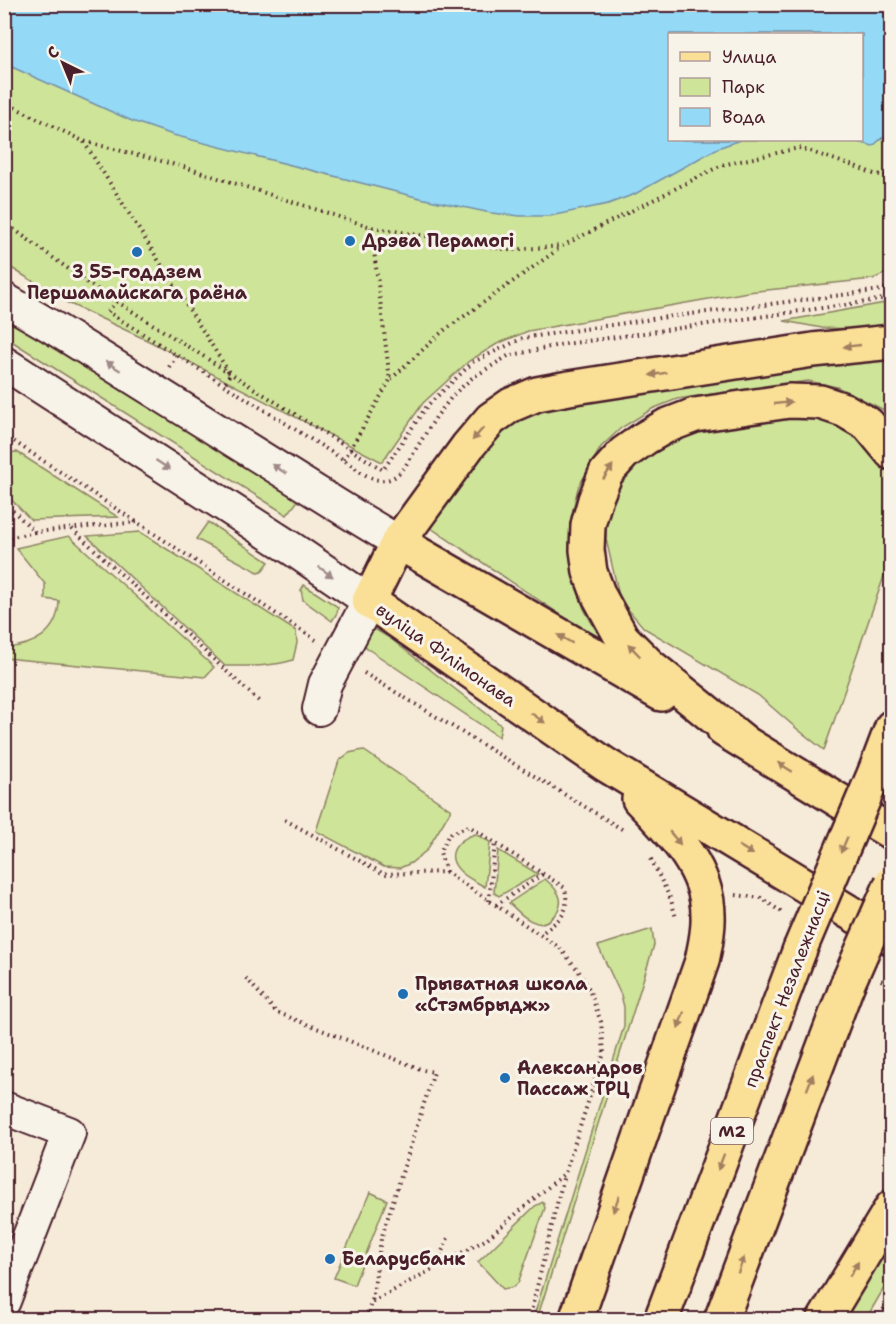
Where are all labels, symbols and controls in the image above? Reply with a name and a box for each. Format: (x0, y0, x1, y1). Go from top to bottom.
north arrow (33, 33, 93, 93)
legend (668, 33, 863, 141)
text: С (42, 41, 64, 63)
text: Улица (722, 45, 776, 69)
text: Парк (722, 75, 765, 99)
text: Вода (722, 105, 765, 129)
place label: Дрэва Перамогі (362, 229, 514, 253)
marker: Дрэва Перамогі (343, 234, 357, 248)
marker: З 55-годдзем Першамайскага раёна (130, 245, 144, 259)
place label: З 55-годдзем Першамайскага раёна (27, 260, 248, 305)
one-way arrow (843, 341, 862, 351)
one-way arrow (105, 360, 121, 371)
one-way arrow (649, 370, 668, 379)
one-way arrow (774, 398, 793, 408)
one-way arrow (471, 426, 485, 441)
one-way arrow (154, 460, 171, 471)
one-way arrow (271, 463, 287, 474)
one-way arrow (603, 464, 614, 480)
one-way arrow (318, 566, 334, 577)
street label: вуліца Філімонава (371, 598, 521, 712)
one-way arrow (557, 633, 573, 644)
one-way arrow (627, 642, 641, 657)
one-way arrow (530, 712, 546, 723)
one-way arrow (777, 762, 793, 773)
one-way arrow (668, 830, 681, 845)
one-way arrow (839, 837, 849, 855)
one-way arrow (738, 845, 755, 855)
street label: праспект Незалежнасці (738, 887, 836, 1091)
place label: Прыватная школа «Стэмбрыдж» (415, 972, 588, 1017)
marker: Прыватная школа «Стэмбрыдж» (396, 987, 410, 1001)
one-way arrow (676, 1011, 686, 1029)
place label: Александров Пассаж ТРЦ (517, 1056, 643, 1101)
marker: Александров Пассаж ТРЦ (498, 1071, 512, 1085)
one-way arrow (806, 1073, 816, 1091)
road number: М2 (711, 1118, 753, 1144)
one-way arrow (715, 1153, 725, 1171)
one-way arrow (610, 1195, 620, 1213)
place label: Беларусбанк (342, 1247, 466, 1271)
marker: Беларусбанк (323, 1252, 337, 1266)
one-way arrow (737, 1256, 747, 1274)
one-way arrow (849, 1260, 859, 1277)

